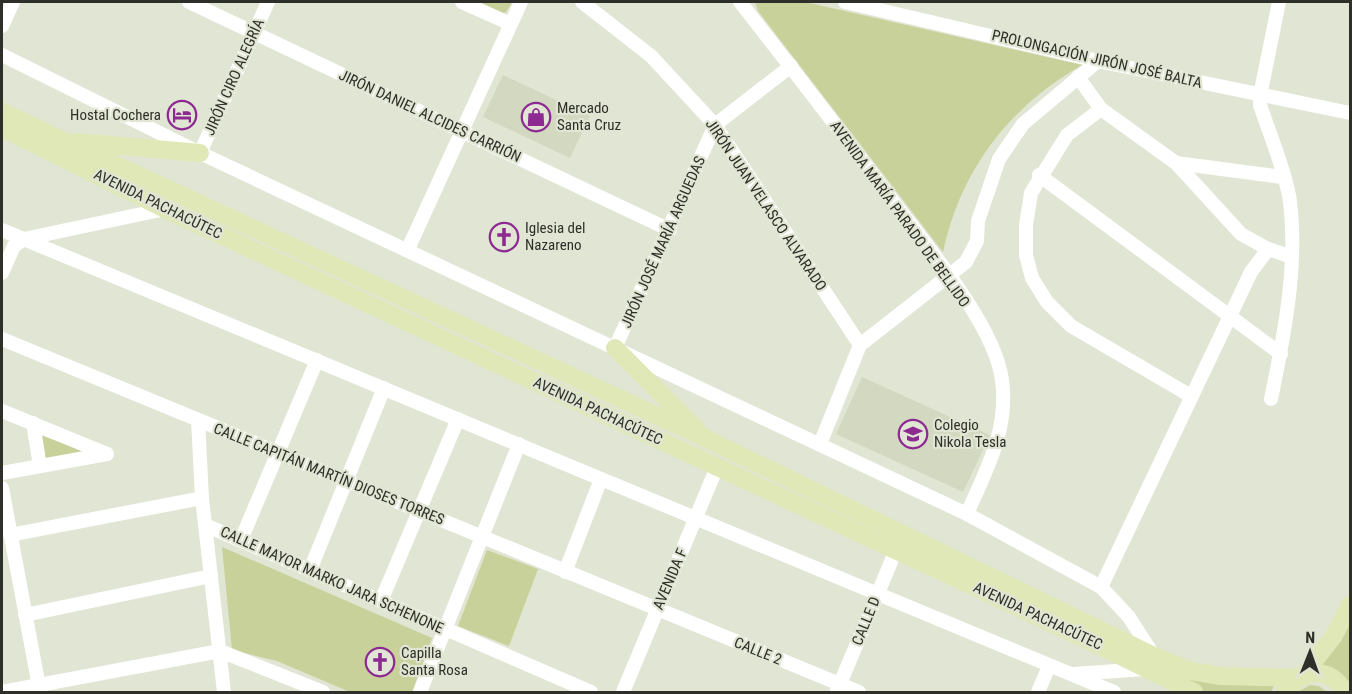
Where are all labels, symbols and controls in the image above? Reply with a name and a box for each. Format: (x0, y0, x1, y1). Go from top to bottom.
street label: JIRÓN CIRO ALEGRÍA (200, 15, 268, 138)
street label: PROLONGACIÓN JIRÓN JOSÉ BALTA (990, 26, 1204, 92)
street label: JIRÓN DANIEL ALCIDES CARRIÓN (336, 66, 524, 166)
hotel icon: Hostal Cochera (166, 99, 198, 131)
place label: Mercado Santa Cruz (557, 99, 621, 134)
shop icon: Mercado Santa Cruz (520, 101, 552, 133)
place label: Hostal Cochera (70, 106, 161, 124)
street label: JIRÓN JUAN VELASCO ALVARADO (702, 116, 830, 294)
street label: AVENIDA MARÍA PARADO DE BELLIDO (826, 117, 974, 311)
street label: JIRÓN JOSÉ MARÍA ARGUEDAS (617, 153, 709, 331)
street label: AVENIDA PACHACÚTEC (91, 165, 225, 243)
place label: Iglesia del Nazareno (525, 219, 585, 254)
church icon: Iglesia del Nazareno (488, 221, 520, 253)
street label: AVENIDA PACHACÚTEC (531, 373, 665, 449)
place label: Colegio Nikola Tesla (934, 416, 1006, 451)
school or university icon: Colegio Nikola Tesla (897, 418, 929, 450)
street label: CALLE CAPITÁN MARTÍN DIOSES TORRES (211, 419, 447, 529)
street label: CALLE MAYOR MARKO JARA SCHENONE (218, 523, 446, 637)
street label: AVENIDA F (649, 546, 691, 612)
street label: AVENIDA PACHACÚTEC (971, 578, 1105, 654)
street label: CALLE D (848, 594, 884, 648)
north arrow (1280, 622, 1340, 682)
text: N (1305, 628, 1315, 647)
street label: CALLE 2 (732, 633, 784, 669)
place label: Capilla Santa Rosa (401, 644, 468, 679)
church icon: Capilla Santa Rosa (364, 646, 396, 678)

